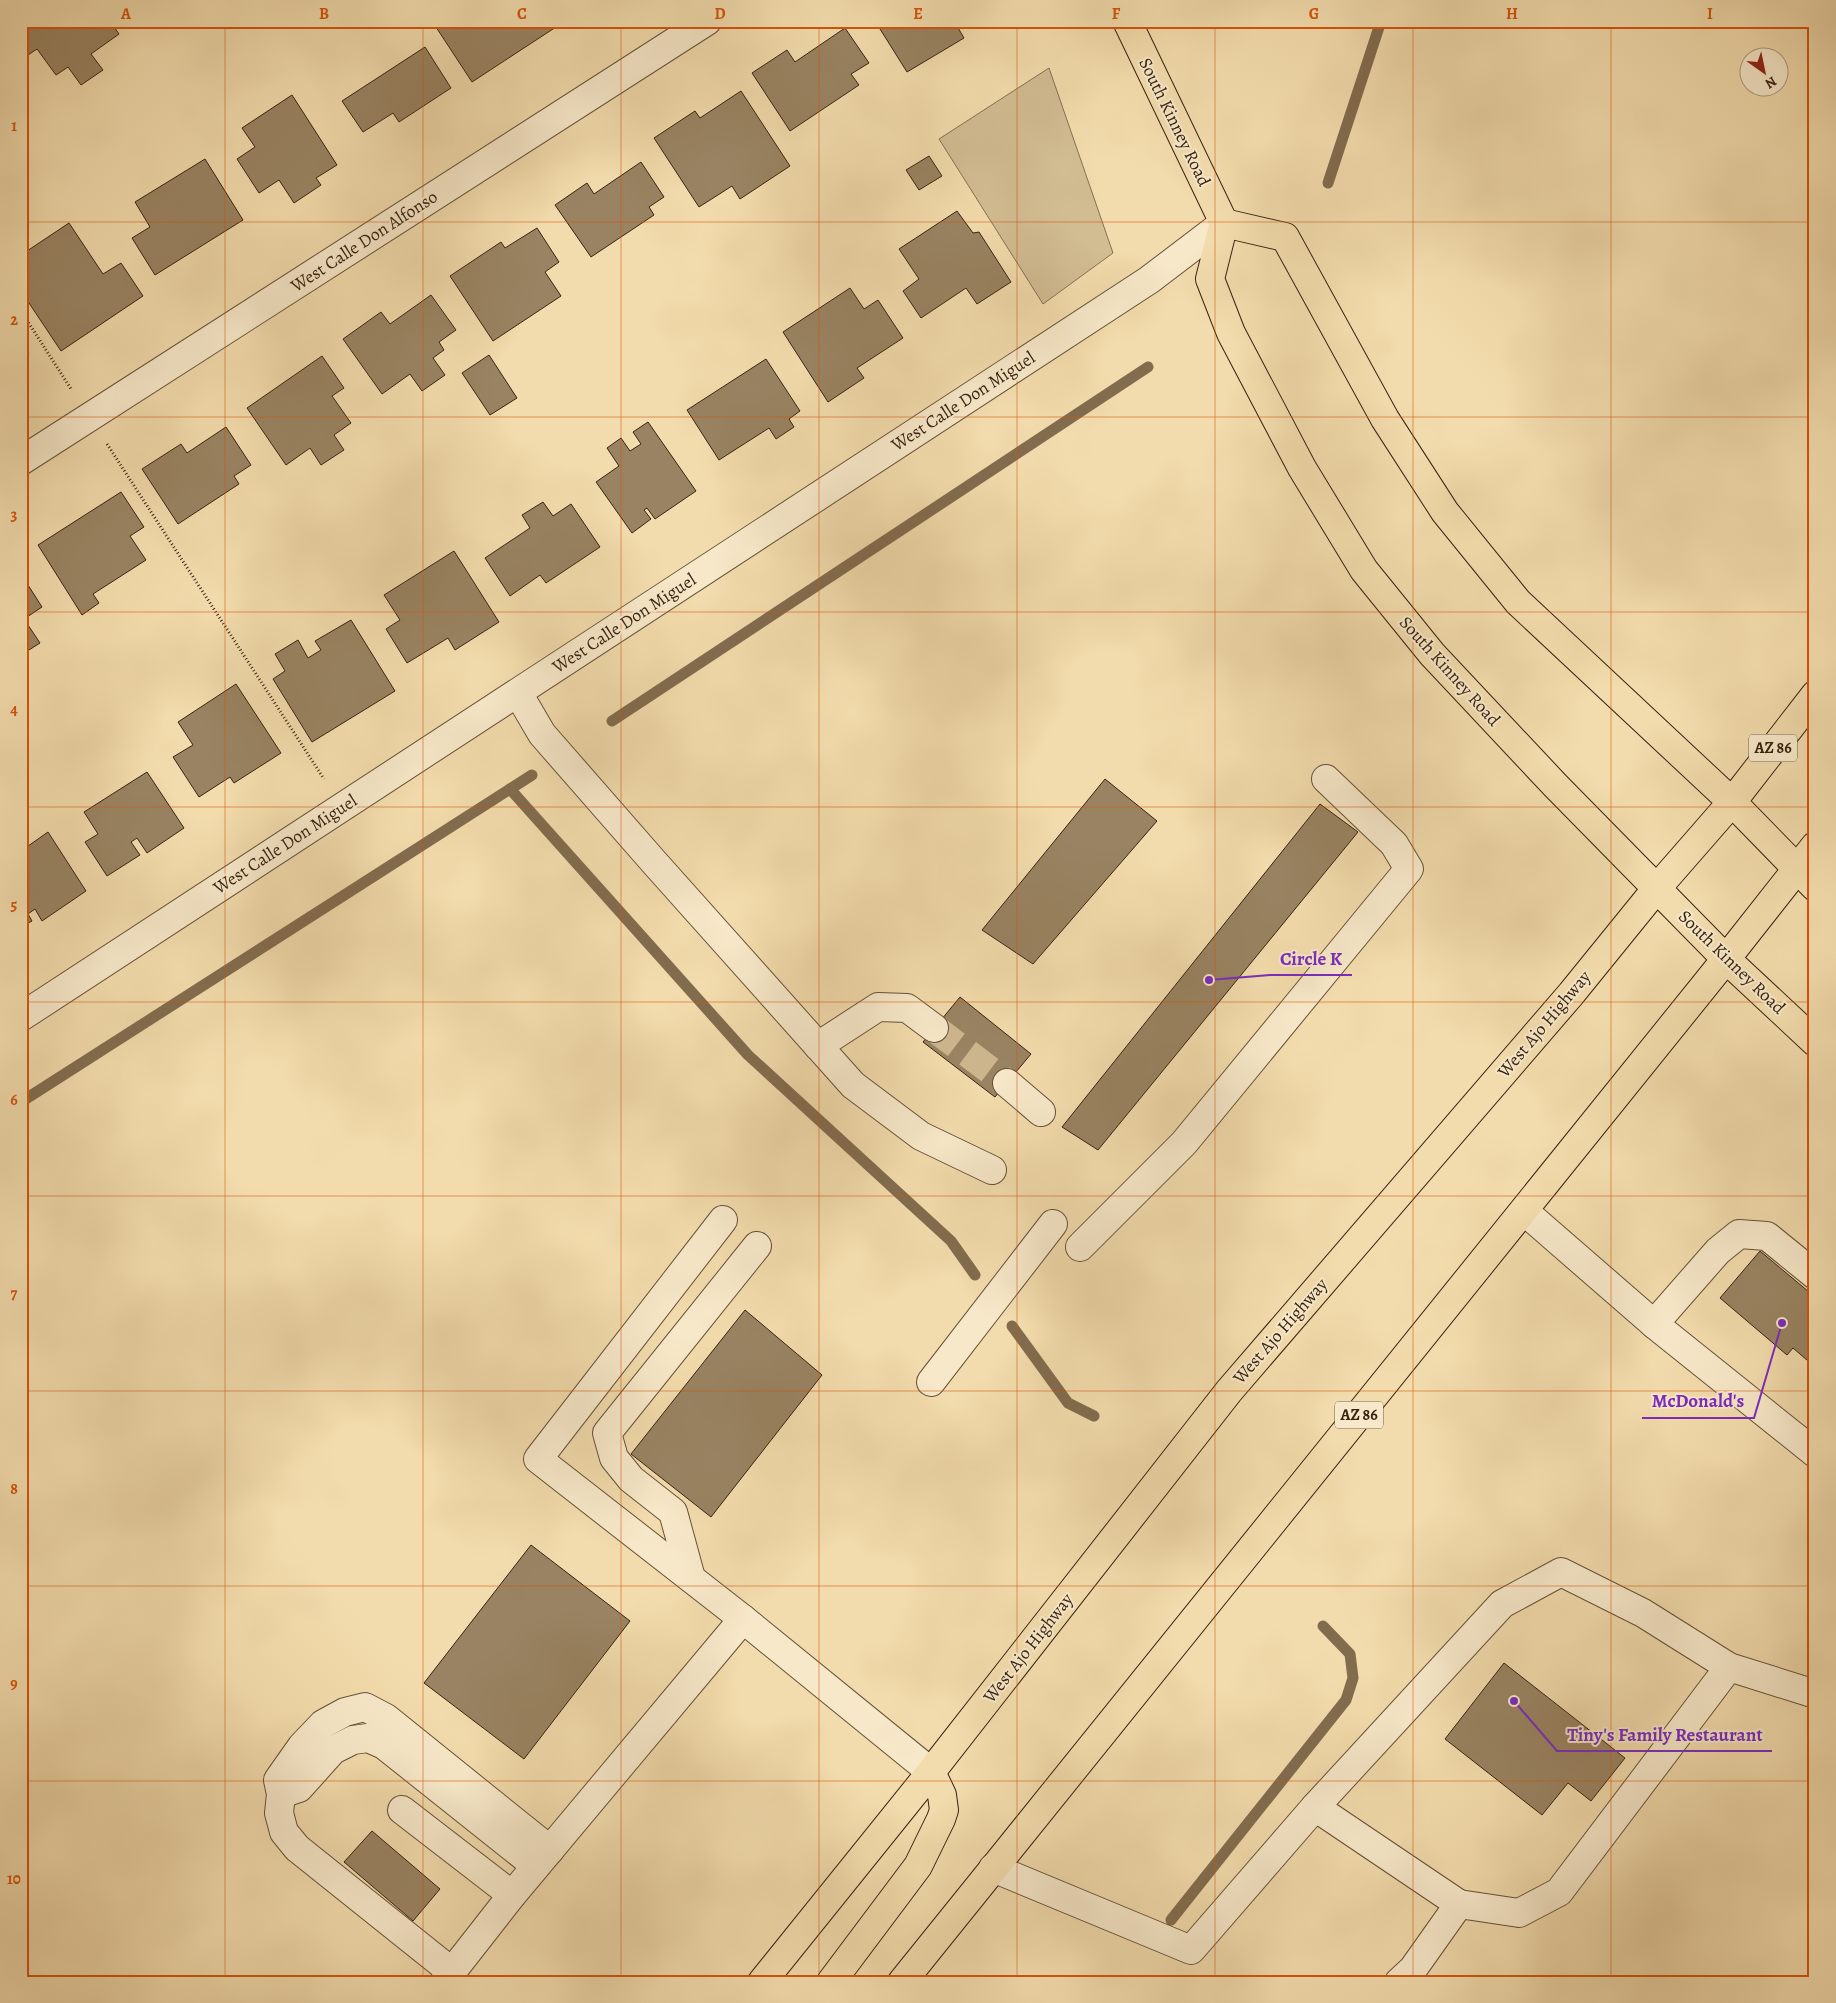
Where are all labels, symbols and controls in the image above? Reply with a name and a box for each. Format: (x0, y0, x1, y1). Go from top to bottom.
text: A (120, 3, 132, 25)
text: B (319, 3, 329, 25)
text: C (517, 3, 527, 25)
text: D (714, 3, 726, 25)
text: E (913, 3, 923, 25)
text: F (1112, 3, 1121, 25)
text: G (1309, 3, 1319, 25)
text: H (1506, 3, 1518, 25)
text: I (1707, 3, 1713, 25)
north arrow (1738, 48, 1788, 98)
street label: South Kinney Road (1133, 54, 1217, 191)
text: N (1761, 72, 1780, 93)
text: 1 (11, 115, 17, 137)
street label: West Calle Don Alfonso (285, 184, 442, 298)
text: 2 (10, 309, 18, 331)
street label: West Calle Don Miguel (886, 345, 1040, 457)
text: 3 (11, 504, 18, 526)
street label: West Calle Don Miguel (547, 567, 701, 679)
street label: South Kinney Road (1394, 611, 1506, 731)
text: 4 (10, 699, 18, 721)
road number: AZ 86 (1749, 734, 1797, 761)
street label: West Calle Don Miguel (208, 788, 362, 900)
text: 5 (11, 894, 18, 916)
street label: South Kinney Road (1673, 905, 1791, 1020)
callout: Circle K (1270, 941, 1352, 975)
text: Circle K (1280, 946, 1343, 972)
street label: West Ajo Highway (1491, 965, 1597, 1083)
text: 6 (10, 1089, 18, 1111)
street label: West Ajo Highway (1227, 1272, 1333, 1390)
text: 7 (11, 1283, 18, 1305)
callout: McDonald's (1642, 1384, 1754, 1418)
text: McDonald's (1652, 1388, 1744, 1414)
road number: AZ 86 (1335, 1402, 1383, 1428)
text: 8 (10, 1478, 18, 1500)
street label: West Ajo Highway (977, 1587, 1079, 1709)
text: 9 (10, 1673, 18, 1695)
callout: Tiny's Family Restaurant (1557, 1717, 1772, 1751)
text: Tiny's Family Restaurant (1567, 1722, 1763, 1748)
text: 10 (7, 1868, 21, 1890)

